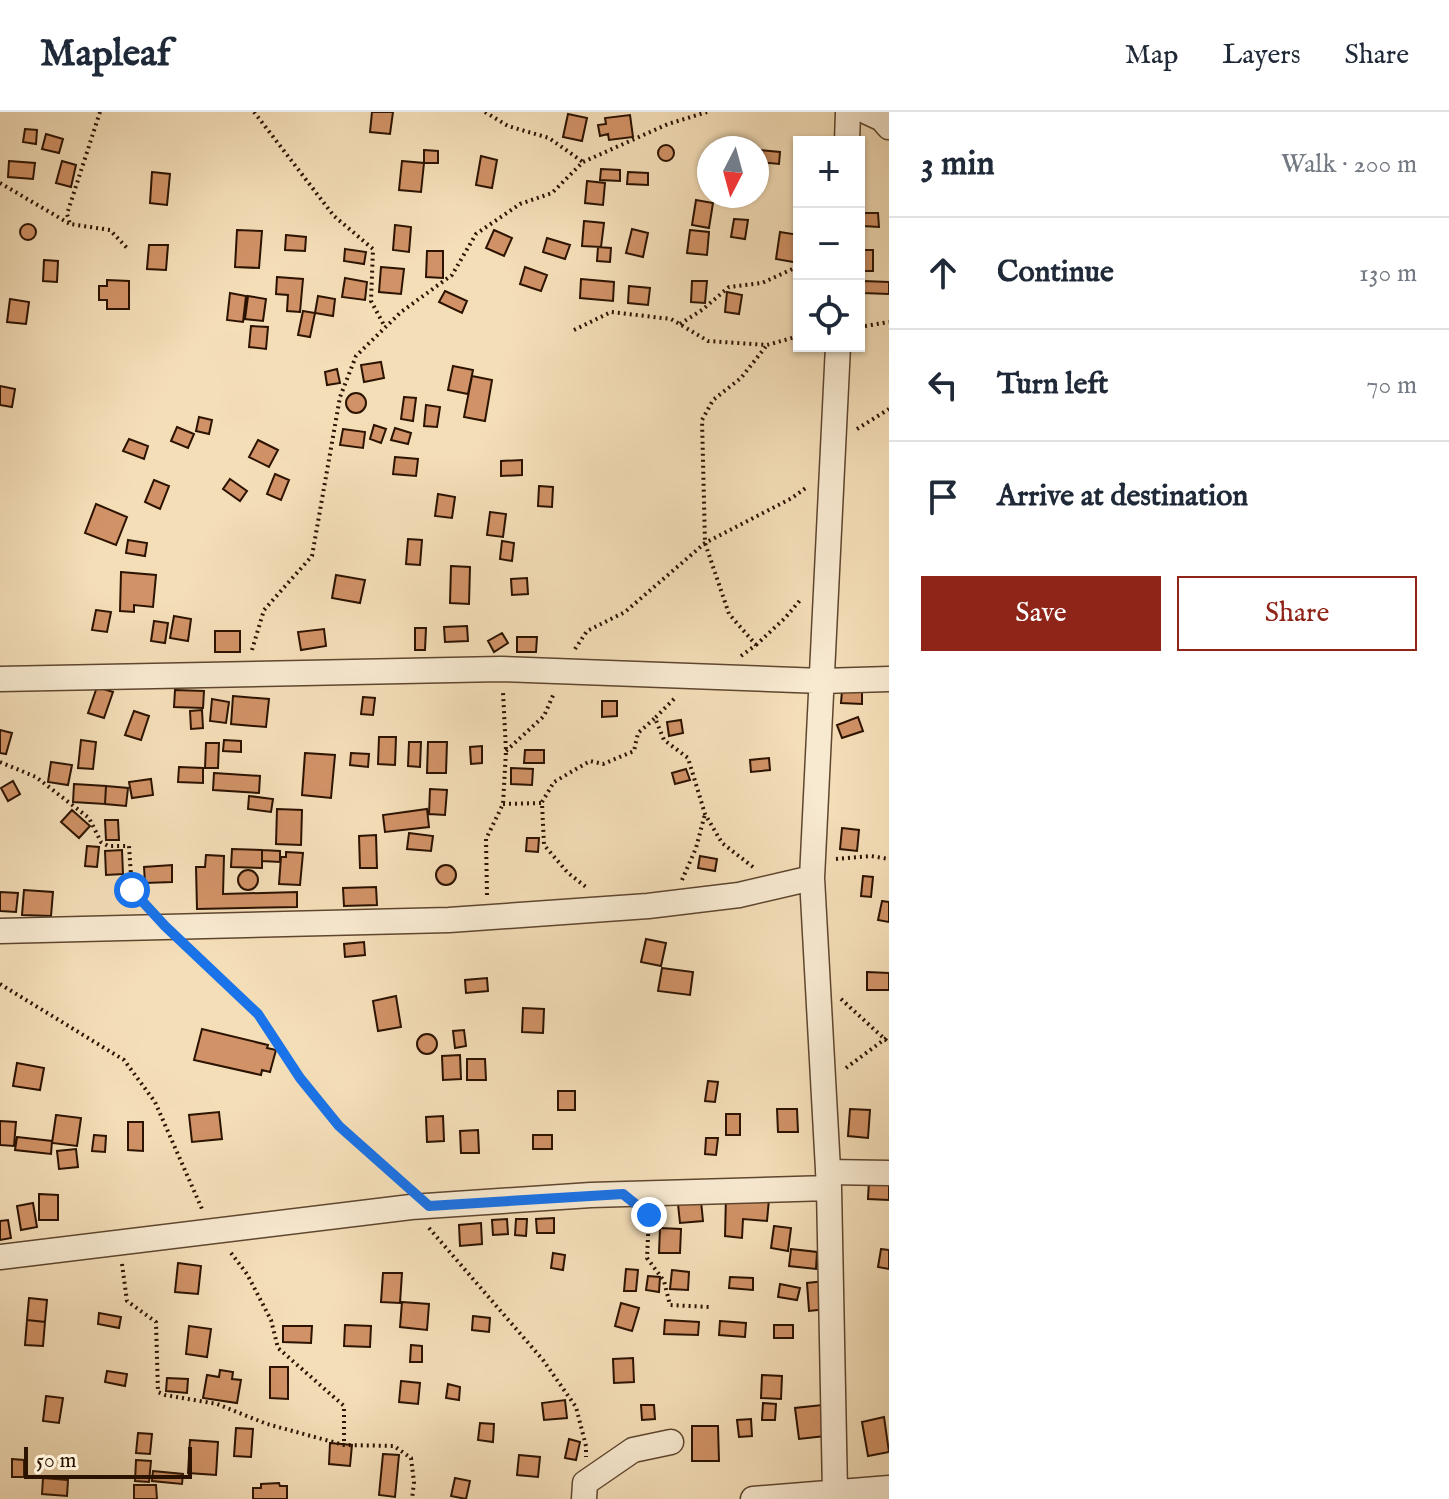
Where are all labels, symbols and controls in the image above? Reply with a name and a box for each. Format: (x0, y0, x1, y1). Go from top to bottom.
text: Mapleaf (40, 31, 170, 79)
text: Map (1125, 38, 1178, 73)
text: Layers (1222, 38, 1301, 73)
text: Share (1345, 38, 1409, 73)
north arrow (697, 136, 769, 208)
map controls (793, 136, 865, 352)
button: + (793, 136, 865, 208)
text: 3 min (921, 143, 995, 186)
text: Walk · 200 m (1281, 148, 1417, 181)
button: − (793, 208, 865, 280)
icon: ahead (921, 251, 965, 295)
text: Continue (997, 254, 1114, 292)
text: 130 m (1359, 257, 1417, 290)
button: locate (793, 280, 865, 352)
icon: left (921, 363, 965, 407)
text: Turn left (997, 366, 1108, 404)
text: 70 m (1366, 369, 1417, 402)
icon: arrive (921, 475, 965, 519)
text: Arrive at destination (997, 478, 1248, 516)
button: Save (921, 576, 1161, 651)
button: Share (1177, 576, 1417, 651)
route start (114, 872, 150, 908)
route end (631, 1197, 667, 1233)
scale bar (24, 1443, 192, 1479)
text: 50 m (36, 1447, 77, 1475)

